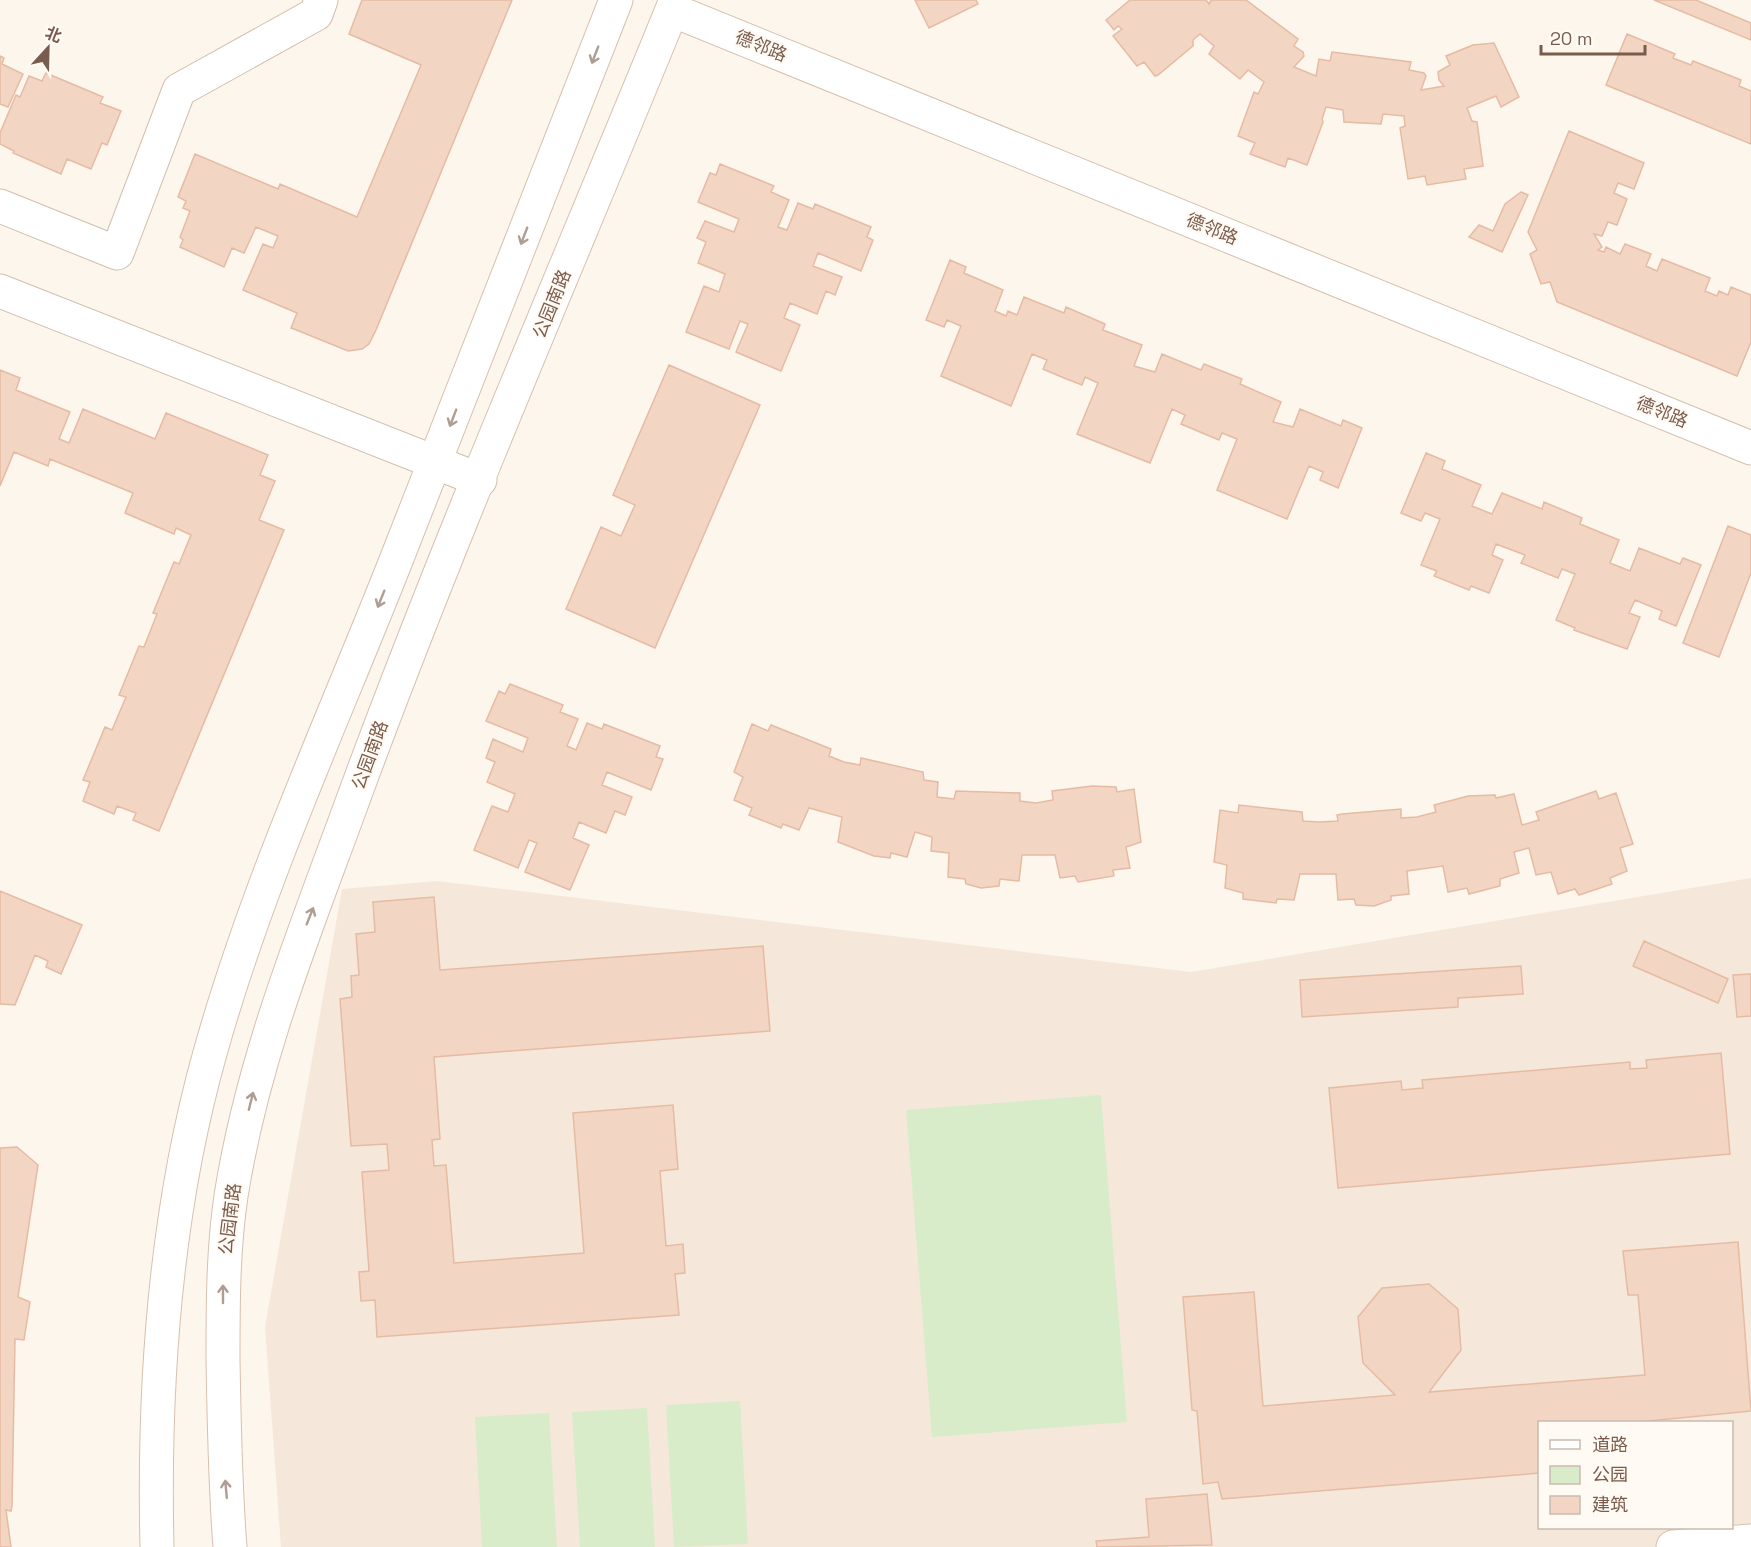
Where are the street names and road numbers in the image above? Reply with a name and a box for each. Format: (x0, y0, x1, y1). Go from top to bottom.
street label: 德邻路 (732, 25, 791, 66)
street label: 德邻路 (1183, 208, 1242, 249)
street label: 公园南路 (527, 266, 576, 341)
street label: 德邻路 (1633, 391, 1692, 432)
street label: 公园南路 (346, 717, 393, 793)
street label: 公园南路 (214, 1182, 245, 1256)

